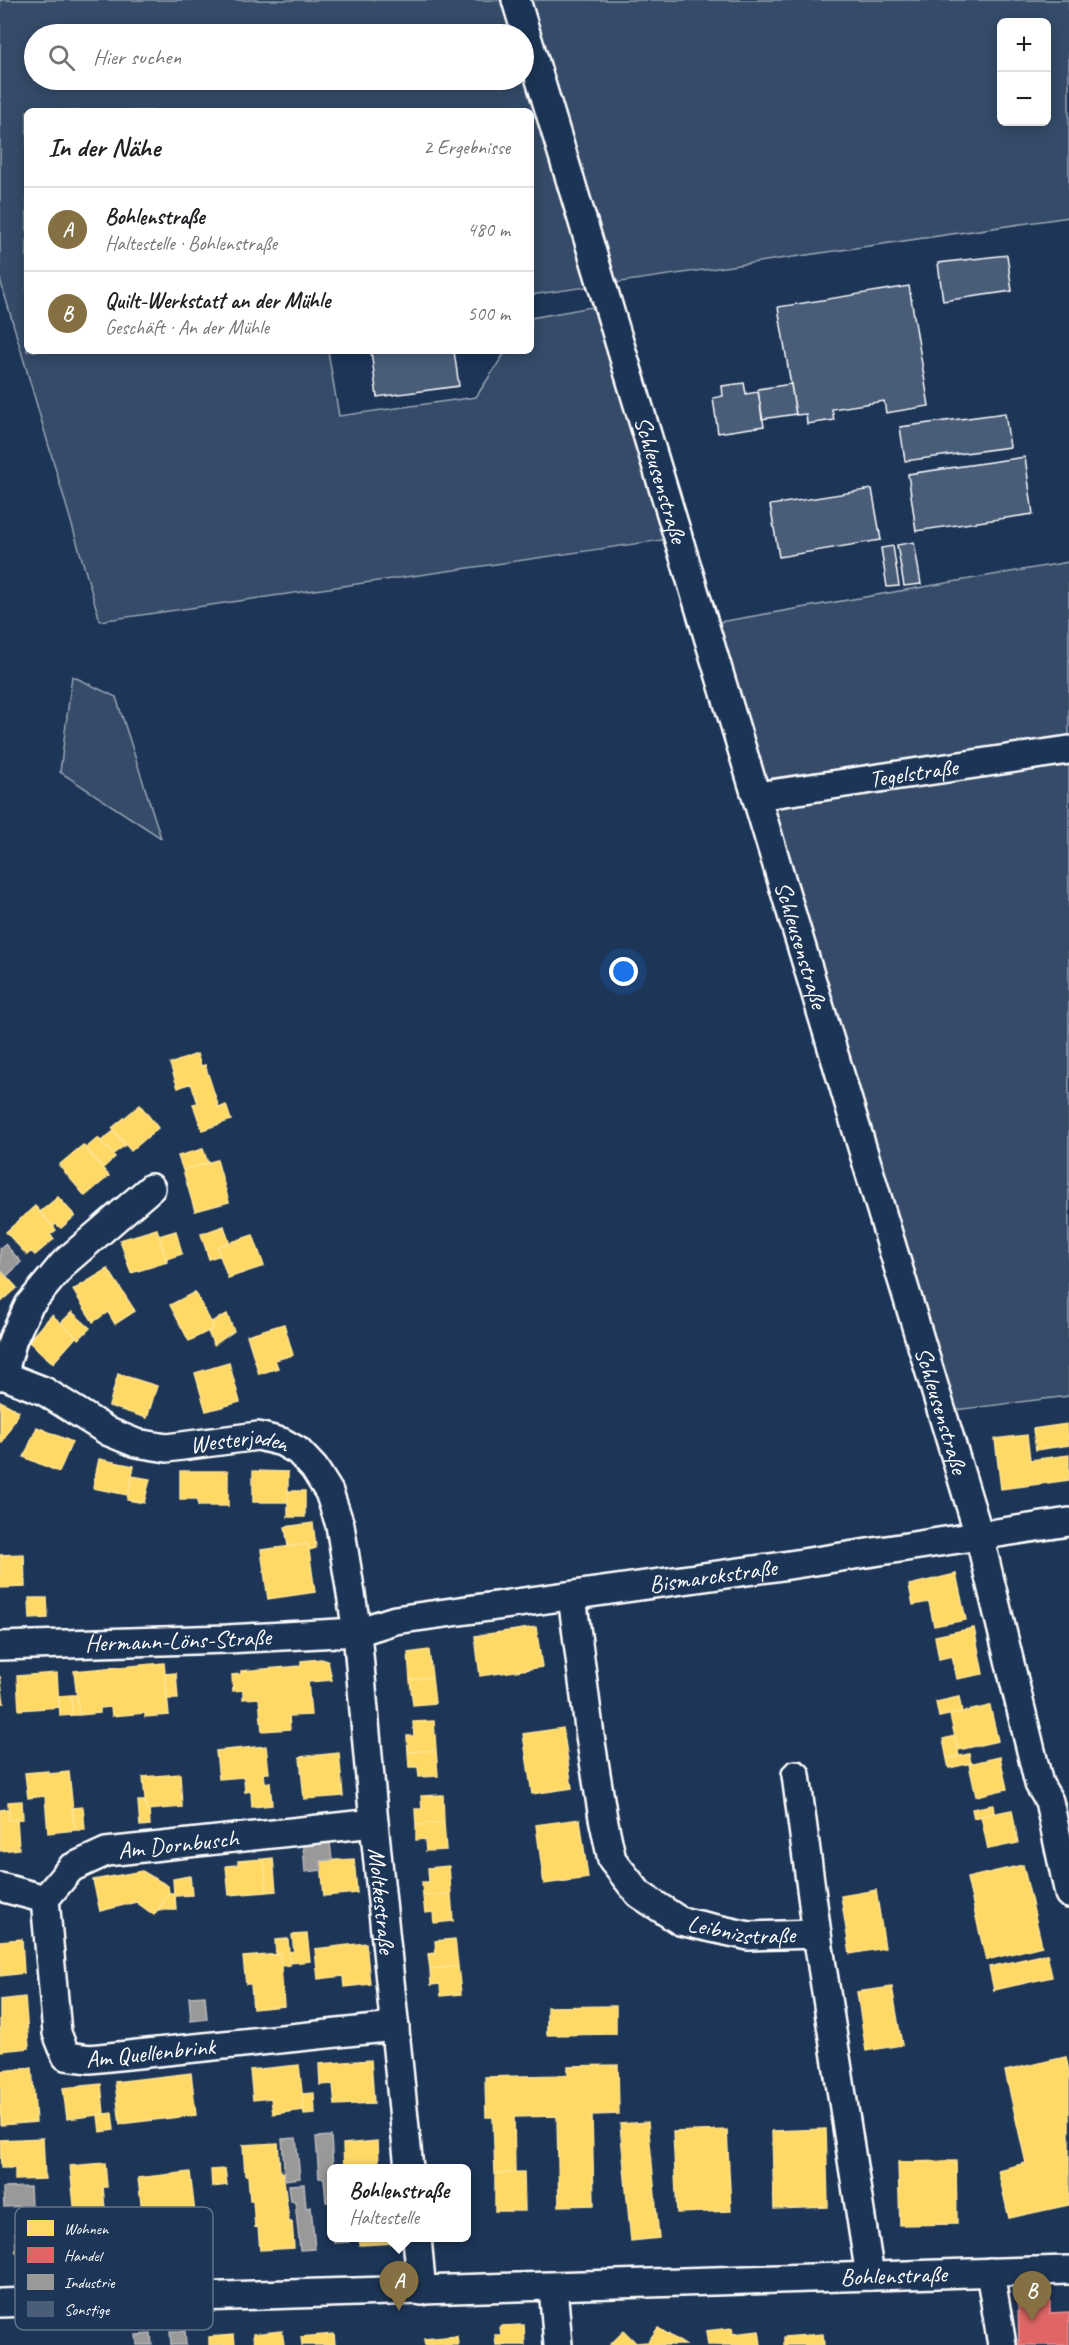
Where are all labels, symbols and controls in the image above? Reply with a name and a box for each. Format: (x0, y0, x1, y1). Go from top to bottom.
map controls (997, 18, 1051, 126)
button: + (997, 18, 1051, 72)
search box (24, 24, 534, 90)
icon: search (45, 41, 78, 74)
text: Hier suchen (93, 43, 181, 71)
button: − (997, 72, 1051, 126)
text: In der Nähe (48, 131, 160, 164)
text: 2 Ergebnisse (423, 135, 510, 160)
text: Bohlenstraße (105, 203, 204, 231)
text: A (62, 217, 73, 242)
text: 480 m (467, 217, 510, 242)
text: Haltestelle · Bohlenstraße (105, 231, 277, 256)
text: Quilt-Werkstatt an der Mühle (105, 287, 330, 315)
text: B (62, 301, 73, 326)
text: 500 m (467, 301, 510, 326)
text: Geschäft · An der Mühle (105, 315, 269, 340)
street label: Schleusenstraße (627, 413, 695, 549)
street label: Tegelstraße (867, 751, 962, 794)
street label: Schleusenstraße (768, 878, 835, 1014)
your location (609, 957, 638, 986)
street label: Schleusenstraße (908, 1343, 975, 1479)
street label: Westerjaden (188, 1420, 297, 1460)
street label: Bismarckstraße (647, 1552, 781, 1599)
street label: Hermann-Löns-Straße (85, 1622, 274, 1658)
street label: Am Dornbusch (116, 1823, 242, 1866)
street label: Moltkestraße (362, 1846, 402, 1957)
street label: Leibnizstraße (685, 1908, 798, 1952)
street label: Am Quellenbrink (84, 2031, 219, 2074)
popup (327, 2164, 471, 2242)
text: Bohlenstraße (349, 2177, 449, 2205)
text: Haltestelle (349, 2205, 419, 2230)
legend (15, 2207, 213, 2330)
text: Wohnen (64, 2219, 109, 2239)
text: Handel (64, 2246, 105, 2266)
street label: Bohlenstraße (840, 2259, 950, 2292)
pin: A (380, 2262, 418, 2311)
pin: B (1012, 2272, 1052, 2321)
text: Industrie (64, 2273, 116, 2293)
text: Sonstige (64, 2300, 111, 2320)

